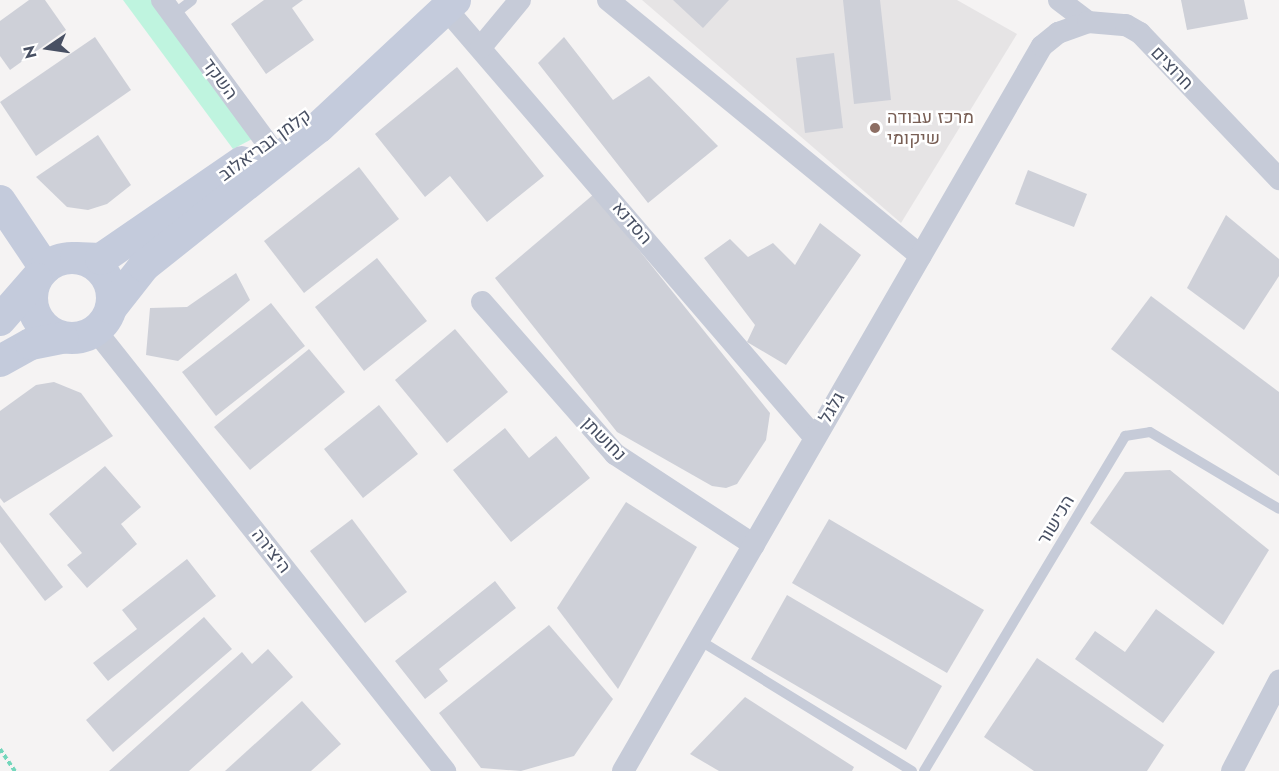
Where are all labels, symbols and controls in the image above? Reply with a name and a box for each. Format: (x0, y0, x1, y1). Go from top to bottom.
north arrow (18, 18, 78, 78)
street label: חרוצים (1146, 42, 1198, 94)
text: N (17, 43, 43, 61)
street label: השקד (198, 54, 242, 104)
street label: קלמן גבריאלוב (215, 104, 315, 186)
place label: מרכז עבודה שיקומי (887, 107, 974, 150)
marker: מרכז עבודה שיקומי (868, 121, 882, 135)
street label: הסדנא (608, 197, 656, 249)
street label: גלגל (815, 389, 849, 427)
street label: נחושתן (577, 412, 631, 466)
street label: הכישור (1033, 491, 1079, 549)
street label: היצירה (247, 524, 295, 578)

